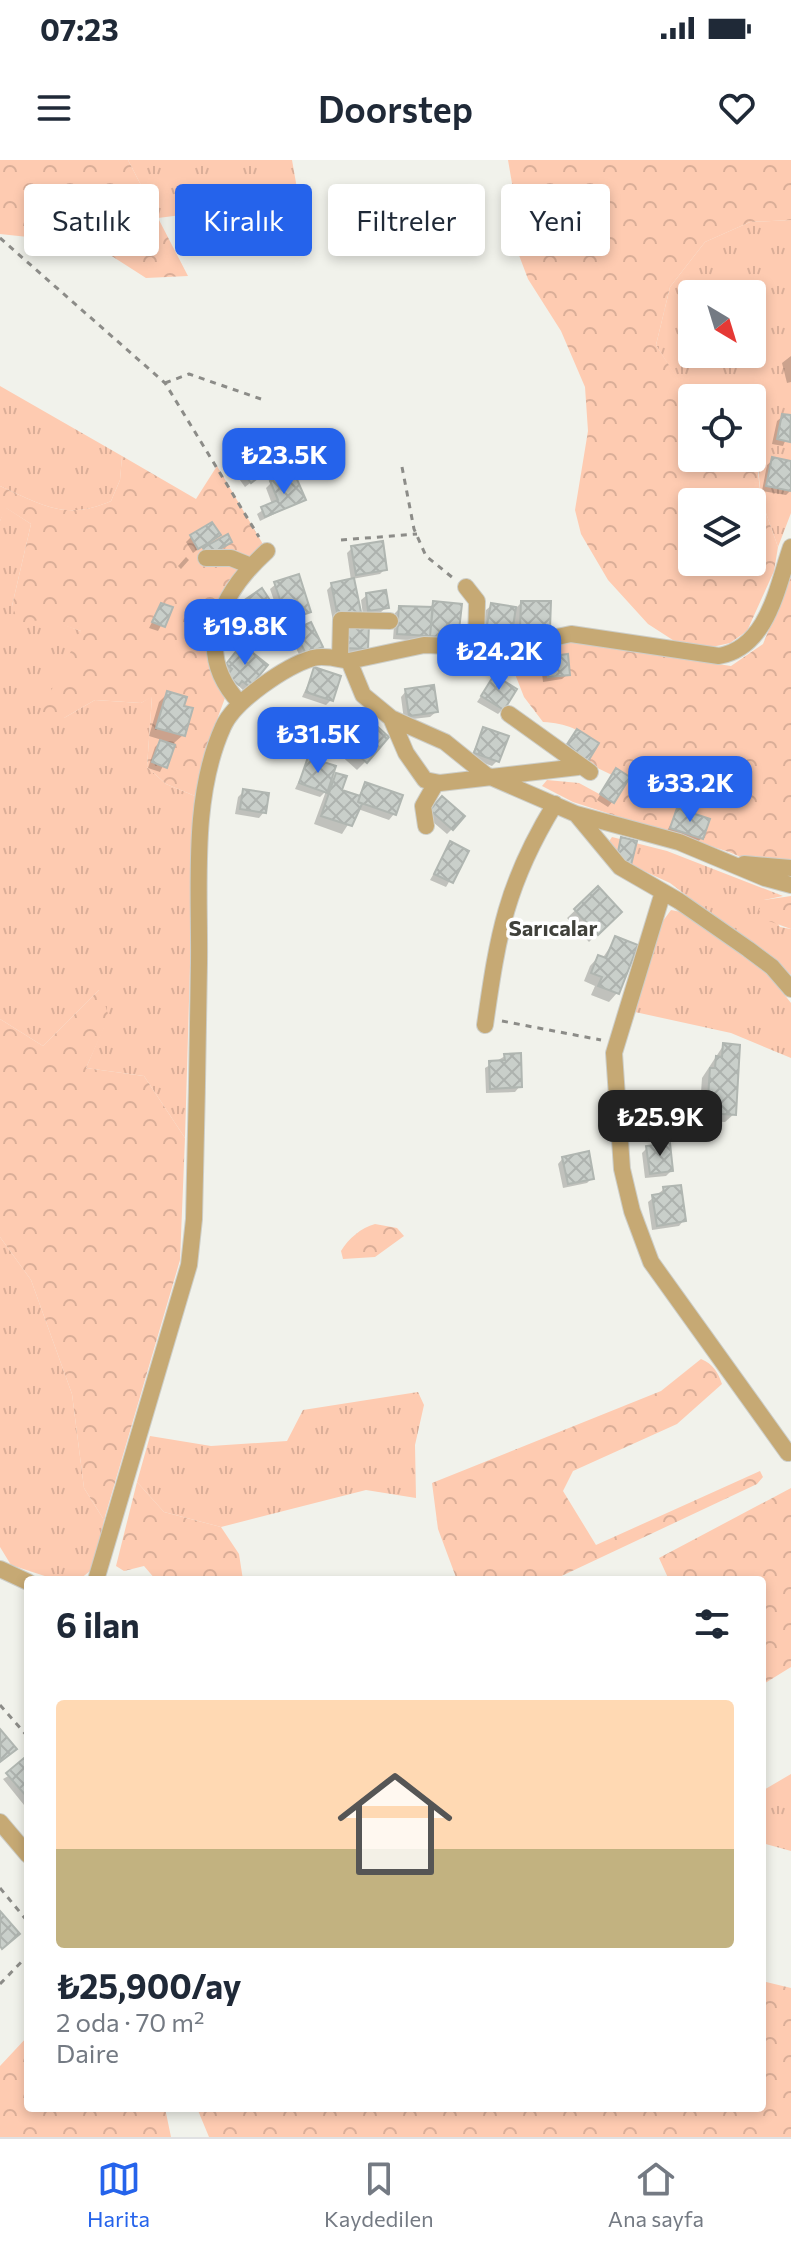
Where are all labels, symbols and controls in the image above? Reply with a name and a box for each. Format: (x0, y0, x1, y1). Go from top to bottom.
text: 07:23 (40, 10, 119, 47)
icon: menu (32, 86, 76, 130)
text: Doorstep (318, 86, 473, 130)
icon: heart (715, 86, 759, 130)
chip: Satılık (24, 184, 159, 256)
chip: Kiralık (175, 184, 312, 256)
chip: Filtreler (328, 184, 485, 256)
chip: Yeni (501, 184, 610, 256)
north arrow (678, 280, 766, 368)
map controls (678, 280, 766, 576)
button: locate (678, 384, 766, 472)
pin: ₺23.5K (219, 428, 349, 496)
text: ₺23.5K (240, 438, 328, 469)
button: layers (678, 488, 766, 576)
pin: ₺19.8K (180, 599, 310, 667)
text: ₺19.8K (202, 609, 288, 640)
pin: ₺24.2K (434, 624, 564, 692)
text: ₺24.2K (455, 634, 543, 665)
pin: ₺31.5K (253, 707, 383, 775)
text: ₺31.5K (275, 717, 361, 748)
pin: ₺33.2K (625, 756, 755, 824)
text: ₺33.2K (646, 766, 734, 797)
district label: Sarıcalar (509, 914, 597, 941)
pin: ₺25.9K (595, 1090, 725, 1158)
text: ₺25.9K (616, 1100, 704, 1131)
icon: filters (690, 1602, 734, 1646)
text: 6 ilan (56, 1603, 140, 1645)
icon: home (323, 1752, 467, 1896)
text: ₺25,900/ay (56, 1964, 241, 2006)
text: 2 oda · 70 m² (56, 2006, 204, 2037)
text: Daire (56, 2037, 119, 2068)
tab: Harita (87, 2157, 150, 2232)
tab: Kaydedilen (324, 2157, 434, 2232)
tab: Ana sayfa (608, 2157, 704, 2232)

